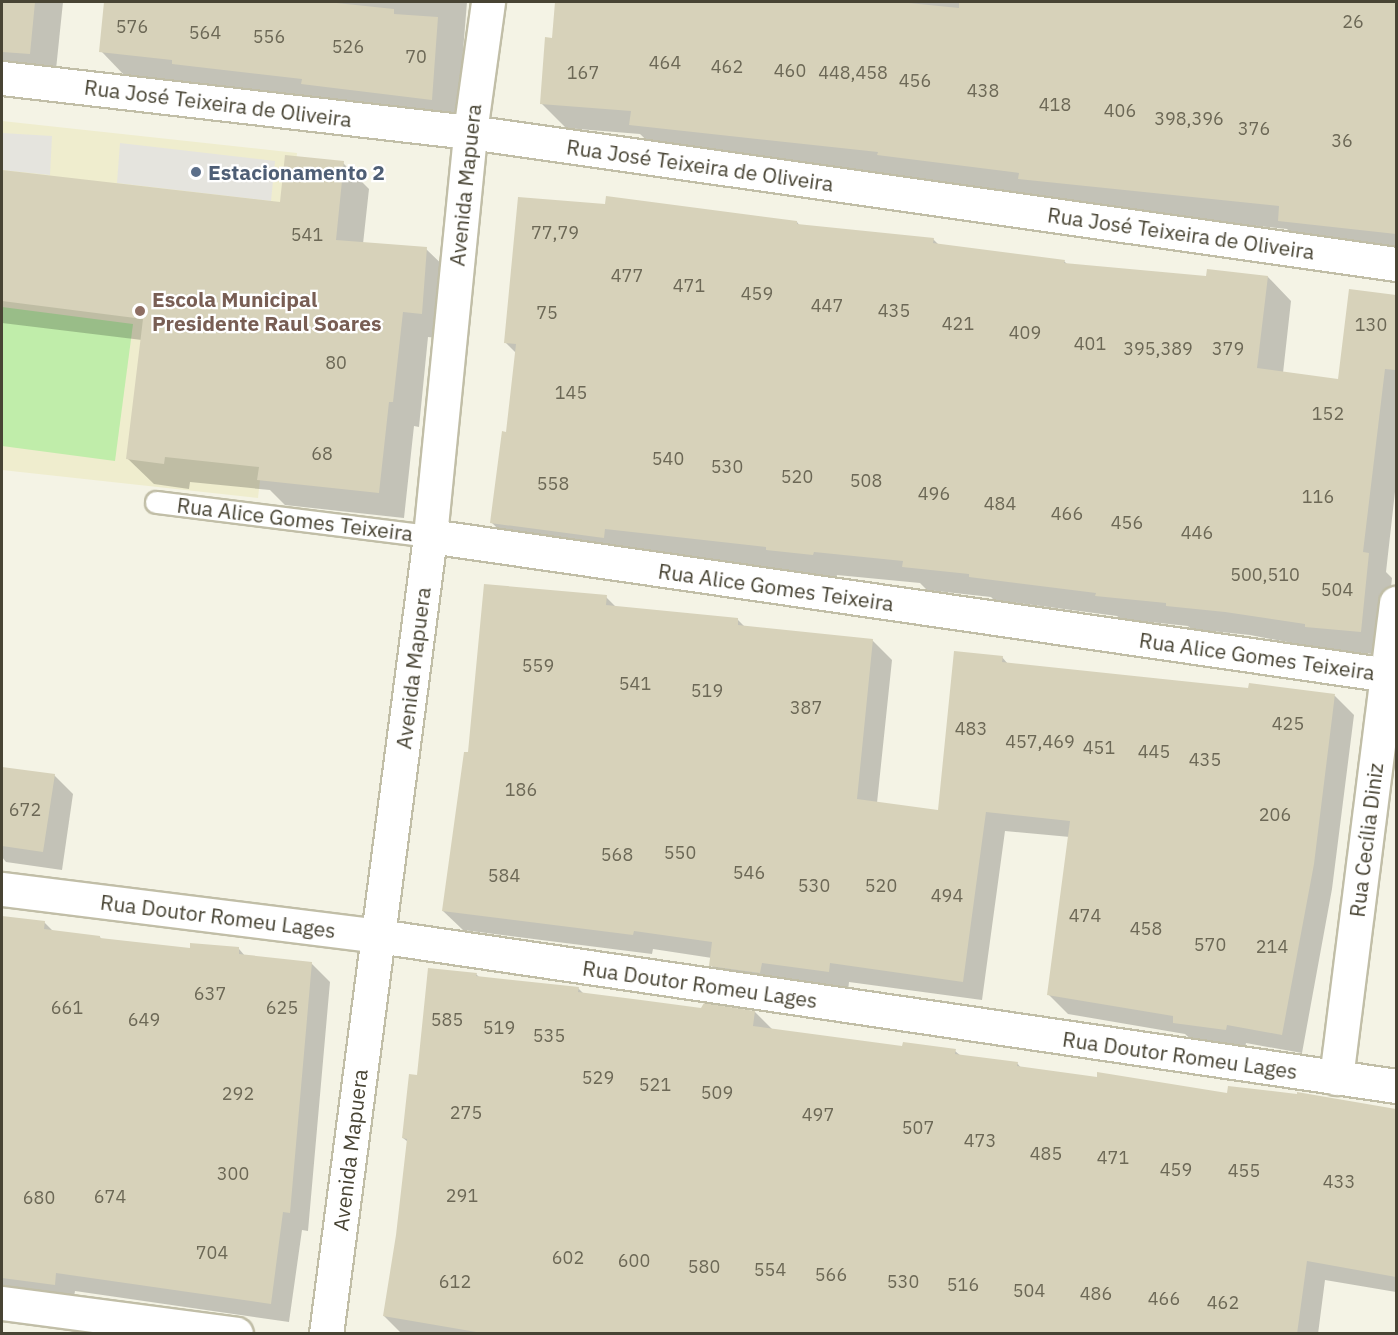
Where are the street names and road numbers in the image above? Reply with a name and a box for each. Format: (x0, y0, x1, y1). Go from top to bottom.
street label: Rua José Teixeira de Oliveira (83, 74, 353, 132)
street label: Avenida Mapuera (444, 103, 486, 267)
street label: Rua José Teixeira de Oliveira (565, 134, 835, 196)
street label: Rua José Teixeira de Oliveira (1046, 202, 1316, 264)
street label: Rua Alice Gomes Teixeira (175, 492, 415, 546)
street label: Rua Alice Gomes Teixeira (657, 558, 895, 616)
street label: Avenida Mapuera (391, 586, 435, 750)
street label: Rua Alice Gomes Teixeira (1138, 627, 1376, 685)
street label: Rua Cecília Diniz (1344, 761, 1388, 919)
street label: Rua Doutor Romeu Lages (99, 889, 337, 943)
street label: Rua Doutor Romeu Lages (581, 955, 819, 1013)
street label: Rua Doutor Romeu Lages (1061, 1026, 1299, 1084)
street label: Avenida Mapuera (328, 1068, 372, 1232)

